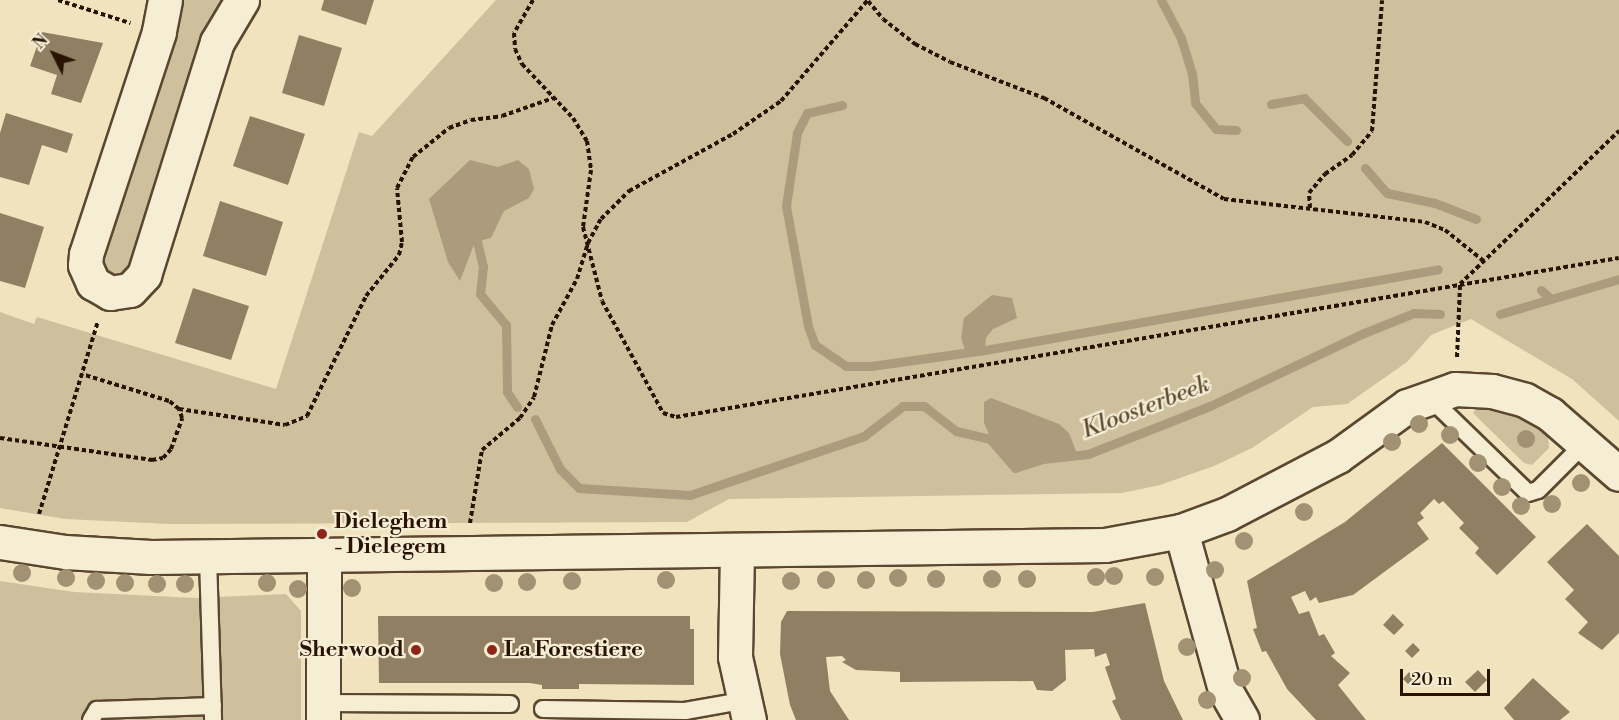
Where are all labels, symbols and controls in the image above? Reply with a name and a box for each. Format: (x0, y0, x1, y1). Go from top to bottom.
north arrow (24, 24, 84, 84)
text: N (29, 31, 52, 53)
water label: Kloosterbeek (1078, 370, 1214, 446)
place label: Dieleghem - Dielegem (334, 508, 447, 560)
marker: Dieleghem - Dielegem (315, 527, 329, 541)
place label: Sherwood (299, 637, 404, 663)
place label: La Forestiere (504, 637, 643, 663)
marker: Sherwood (409, 643, 423, 657)
marker: La Forestiere (485, 643, 499, 657)
scale bar (1403, 657, 1493, 695)
text: 20 m (1411, 668, 1453, 691)

